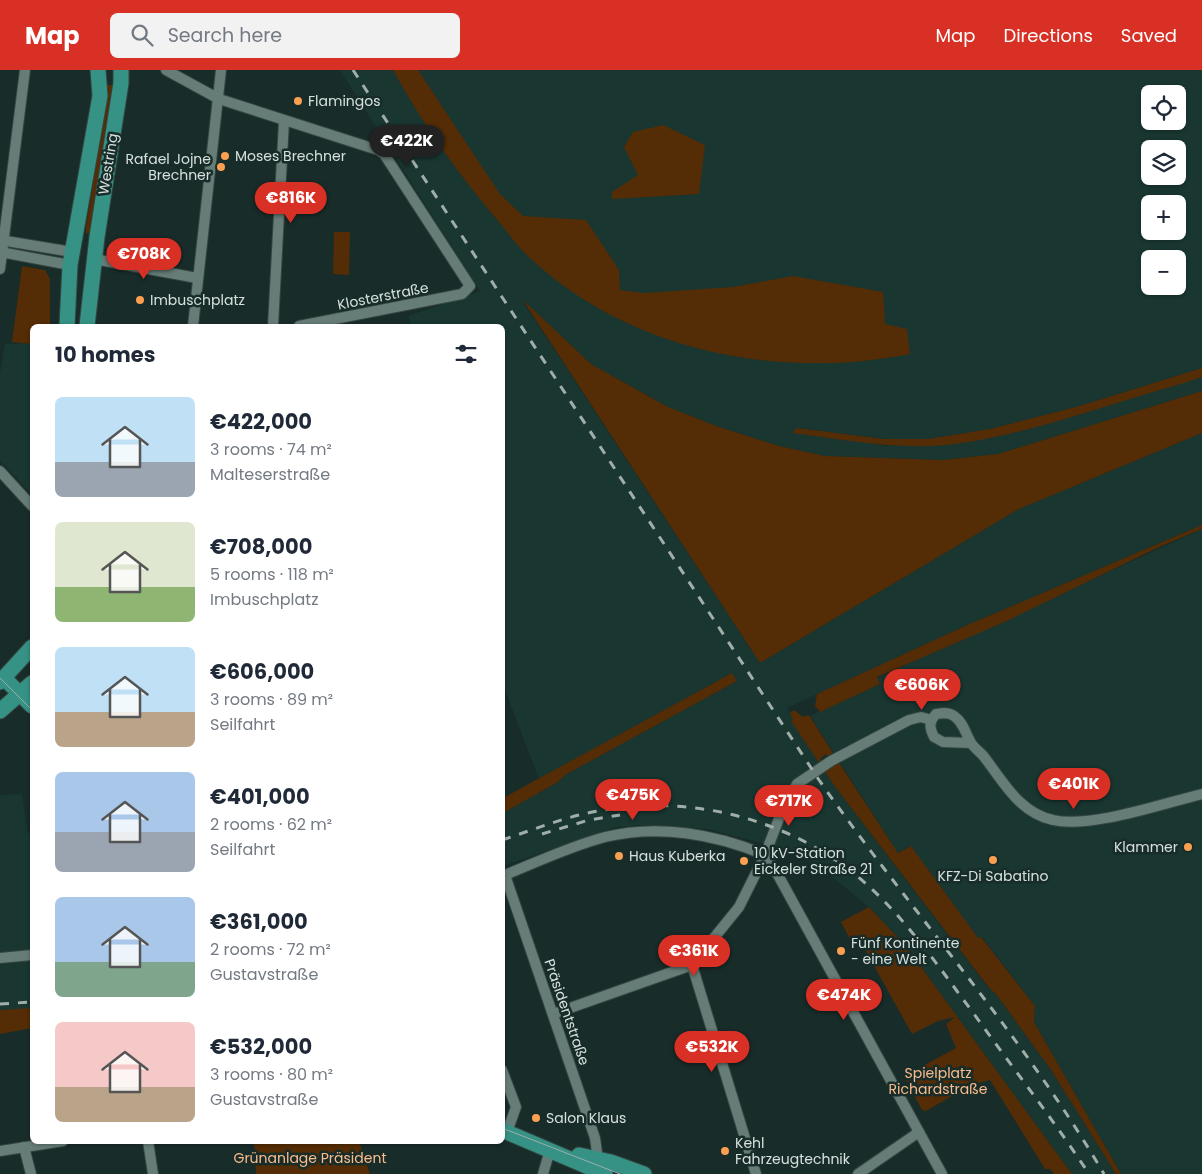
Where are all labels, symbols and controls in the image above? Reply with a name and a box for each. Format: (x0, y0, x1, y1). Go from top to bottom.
search box (110, 13, 460, 58)
text: Map (25, 19, 80, 52)
icon: search (128, 21, 156, 49)
text: Search here (168, 22, 282, 49)
text: Map (936, 23, 975, 48)
text: Directions (1003, 23, 1093, 48)
text: Saved (1121, 23, 1177, 48)
map controls (1141, 85, 1186, 295)
button: locate (1141, 85, 1186, 130)
place label: Flamingos (308, 91, 381, 111)
marker: Flamingos (292, 95, 304, 107)
pin: €422K (372, 124, 442, 167)
text: €422K (381, 129, 434, 152)
street label: Westring (93, 132, 123, 196)
button: layers (1141, 140, 1186, 185)
place label: Moses Brechner (235, 146, 346, 166)
place label: Rafael Jojne Brechner (126, 149, 211, 185)
marker: Moses Brechner (219, 150, 231, 162)
marker: Rafael Jojne Brechner (215, 161, 227, 173)
pin: €816K (256, 182, 326, 224)
text: €816K (266, 186, 316, 209)
button: + (1141, 195, 1186, 240)
pin: €708K (109, 238, 179, 280)
text: €708K (117, 242, 171, 265)
button: − (1141, 250, 1186, 295)
street label: Klosterstraße (336, 277, 431, 315)
place label: Imbuschplatz (150, 290, 245, 310)
marker: Imbuschplatz (134, 294, 146, 306)
text: 10 homes (55, 340, 155, 369)
icon: filters (452, 340, 480, 368)
text: €422,000 (210, 407, 312, 436)
icon: home (95, 417, 155, 477)
text: 3 rooms · 74 m² (210, 438, 332, 461)
text: Malteserstraße (210, 463, 330, 486)
text: €708,000 (210, 532, 312, 561)
icon: home (95, 542, 155, 602)
text: 5 rooms · 118 m² (210, 563, 334, 586)
text: Imbuschplatz (210, 588, 318, 611)
text: €606,000 (210, 657, 314, 686)
icon: home (95, 667, 155, 727)
pin: €606K (887, 668, 957, 711)
text: €606K (895, 673, 949, 696)
text: 3 rooms · 89 m² (210, 688, 333, 711)
text: Seilfahrt (210, 713, 275, 736)
pin: €401K (1039, 768, 1109, 810)
text: €401K (1048, 772, 1100, 795)
pin: €475K (598, 778, 668, 821)
text: €401,000 (210, 782, 310, 811)
text: €475K (606, 783, 660, 806)
pin: €717K (754, 784, 824, 827)
text: €717K (765, 789, 813, 812)
icon: home (95, 792, 155, 852)
text: 2 rooms · 62 m² (210, 813, 332, 836)
place label: Klammer (1114, 837, 1178, 857)
text: Seilfahrt (210, 838, 275, 861)
marker: Klammer (1182, 841, 1194, 853)
place label: 10 kV-Station Eickeler Straße 21 (754, 843, 873, 879)
place label: Haus Kuberka (629, 846, 726, 866)
marker: Haus Kuberka (613, 850, 625, 862)
marker: KFZ-Di Sabatino (987, 854, 999, 866)
marker: 10 kV-Station Eickeler Straße 21 (738, 855, 750, 867)
place label: KFZ-Di Sabatino (938, 866, 1048, 886)
text: €361,000 (210, 907, 308, 936)
icon: home (95, 917, 155, 977)
place label: Fünf Kontinente - eine Welt (851, 933, 960, 969)
pin: €361K (659, 934, 729, 977)
text: 2 rooms · 72 m² (210, 938, 331, 961)
text: €361K (669, 939, 719, 962)
marker: Fünf Kontinente - eine Welt (835, 945, 847, 957)
street label: Präsidentstraße (539, 956, 595, 1068)
text: Gustavstraße (210, 963, 318, 986)
pin: €474K (809, 978, 879, 1021)
text: €474K (817, 983, 871, 1006)
pin: €532K (677, 1030, 747, 1073)
text: €532,000 (210, 1032, 312, 1061)
text: €532K (685, 1035, 739, 1058)
icon: home (95, 1042, 155, 1102)
text: 3 rooms · 80 m² (210, 1063, 333, 1086)
park label: Spielplatz Richardstraße (889, 1063, 988, 1099)
text: Gustavstraße (210, 1088, 318, 1111)
place label: Salon Klaus (546, 1108, 626, 1128)
marker: Salon Klaus (530, 1112, 542, 1124)
place label: Kehl Fahrzeugtechnik (735, 1133, 851, 1169)
marker: Kehl Fahrzeugtechnik (719, 1145, 731, 1157)
park label: Grünanlage Präsident (234, 1148, 387, 1168)

